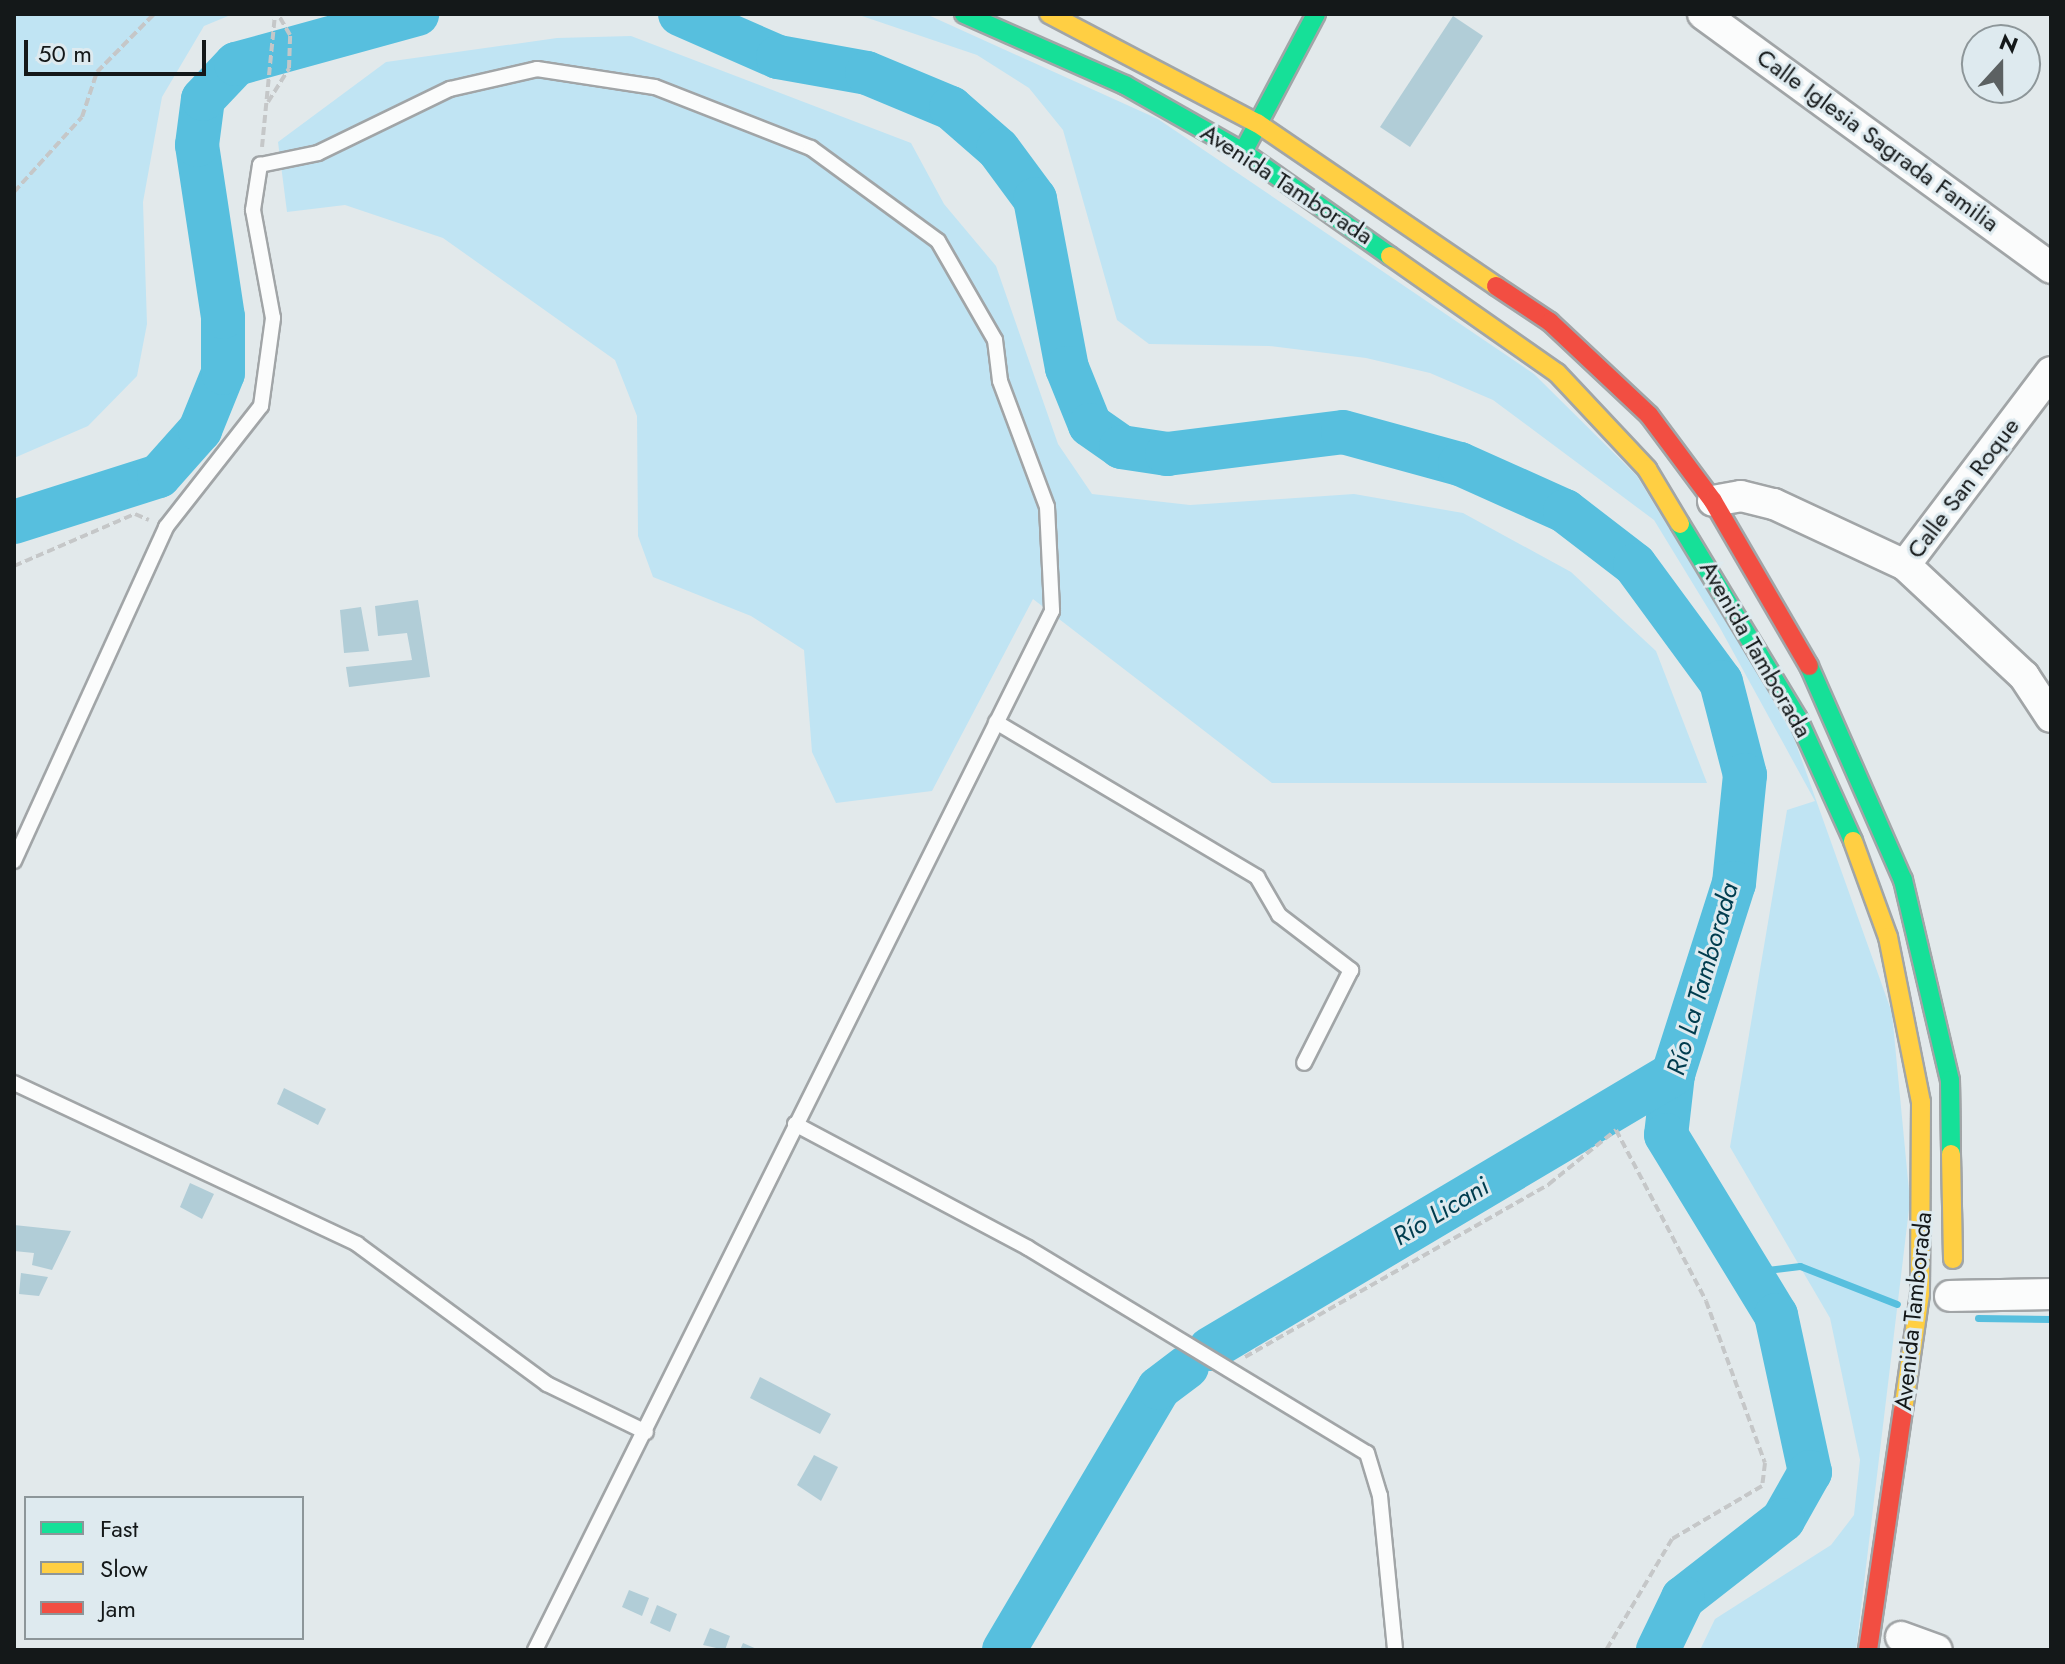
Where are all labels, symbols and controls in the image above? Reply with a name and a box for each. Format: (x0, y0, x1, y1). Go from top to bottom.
scale bar (28, 24, 210, 74)
north arrow (1961, 24, 2041, 104)
text: N (1995, 25, 2023, 62)
text: 50 m (38, 36, 92, 71)
street label: Calle Iglesia Sagrada Familia (1751, 42, 2005, 238)
street label: Avenida Tamborada (1196, 118, 1378, 250)
street label: Calle San Roque (1901, 412, 2025, 564)
street label: Avenida Tamborada (1694, 556, 1818, 742)
water label: Río La Tamborada (1661, 879, 1745, 1079)
water label: Río Licani (1387, 1171, 1495, 1253)
street label: Avenida Tamborada (1888, 1210, 1938, 1412)
legend (24, 1496, 304, 1640)
text: Fast (100, 1511, 138, 1546)
text: Slow (100, 1551, 148, 1586)
text: Jam (100, 1591, 136, 1626)

